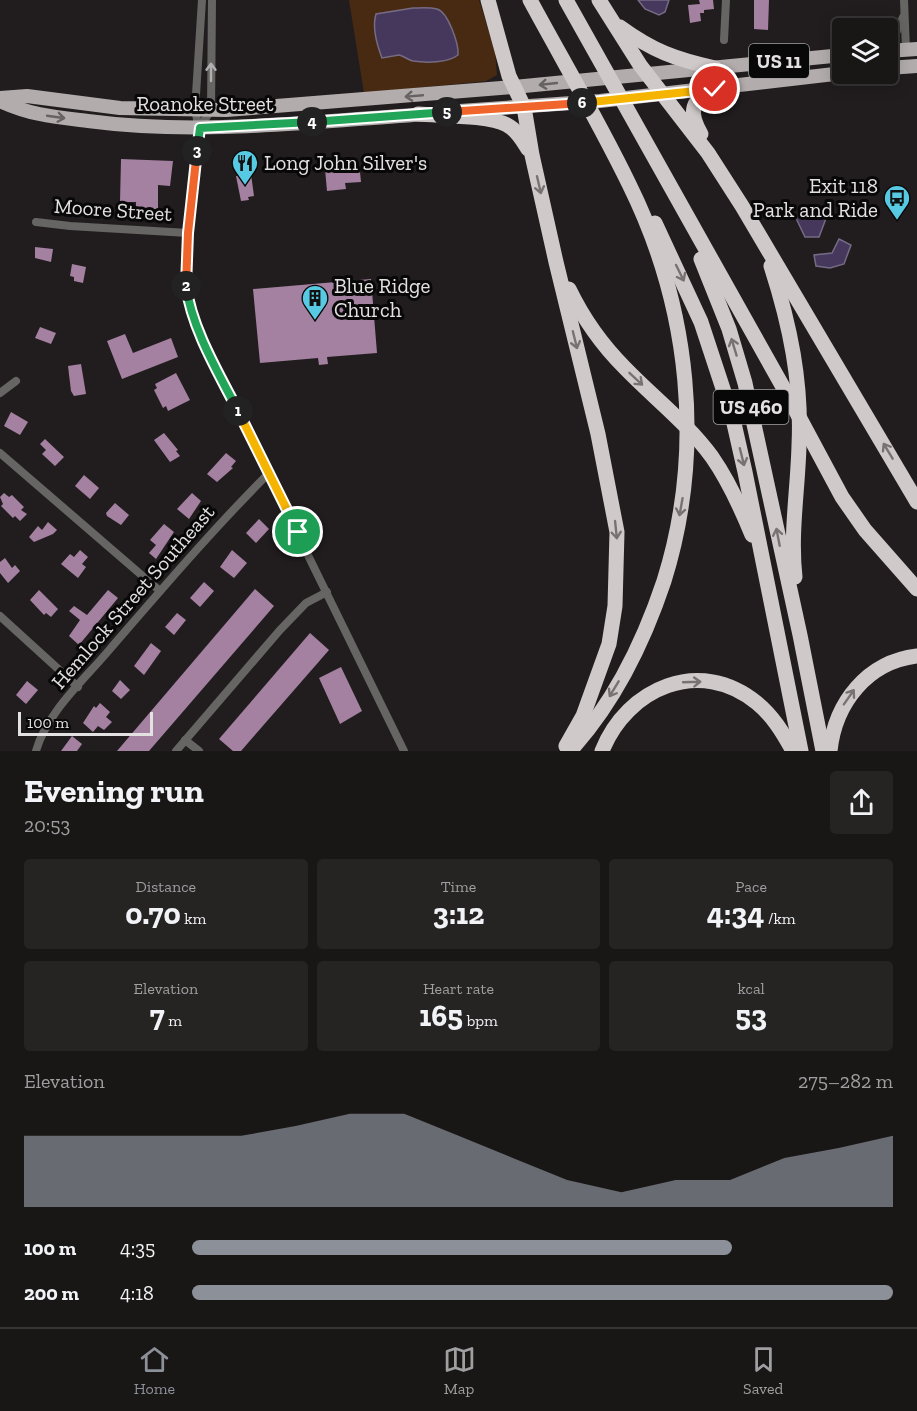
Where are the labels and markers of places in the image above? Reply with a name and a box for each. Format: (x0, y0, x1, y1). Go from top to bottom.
pin (689, 63, 740, 114)
pin: 6 (567, 88, 597, 118)
pin: 5 (432, 97, 462, 127)
pin: 4 (297, 107, 327, 137)
pin: 3 (182, 136, 212, 166)
restaurant icon: Long John Silver's (230, 148, 260, 186)
place label: Long John Silver's (264, 150, 427, 175)
place label: Exit 118 Park and Ride (753, 173, 878, 222)
bus stop icon: Exit 118 Park and Ride (882, 183, 912, 221)
pin: 2 (171, 271, 201, 301)
place label: Blue Ridge Church (334, 273, 430, 322)
building icon: Blue Ridge Church (300, 283, 330, 321)
pin: 1 (223, 396, 253, 426)
pin (272, 506, 323, 557)

